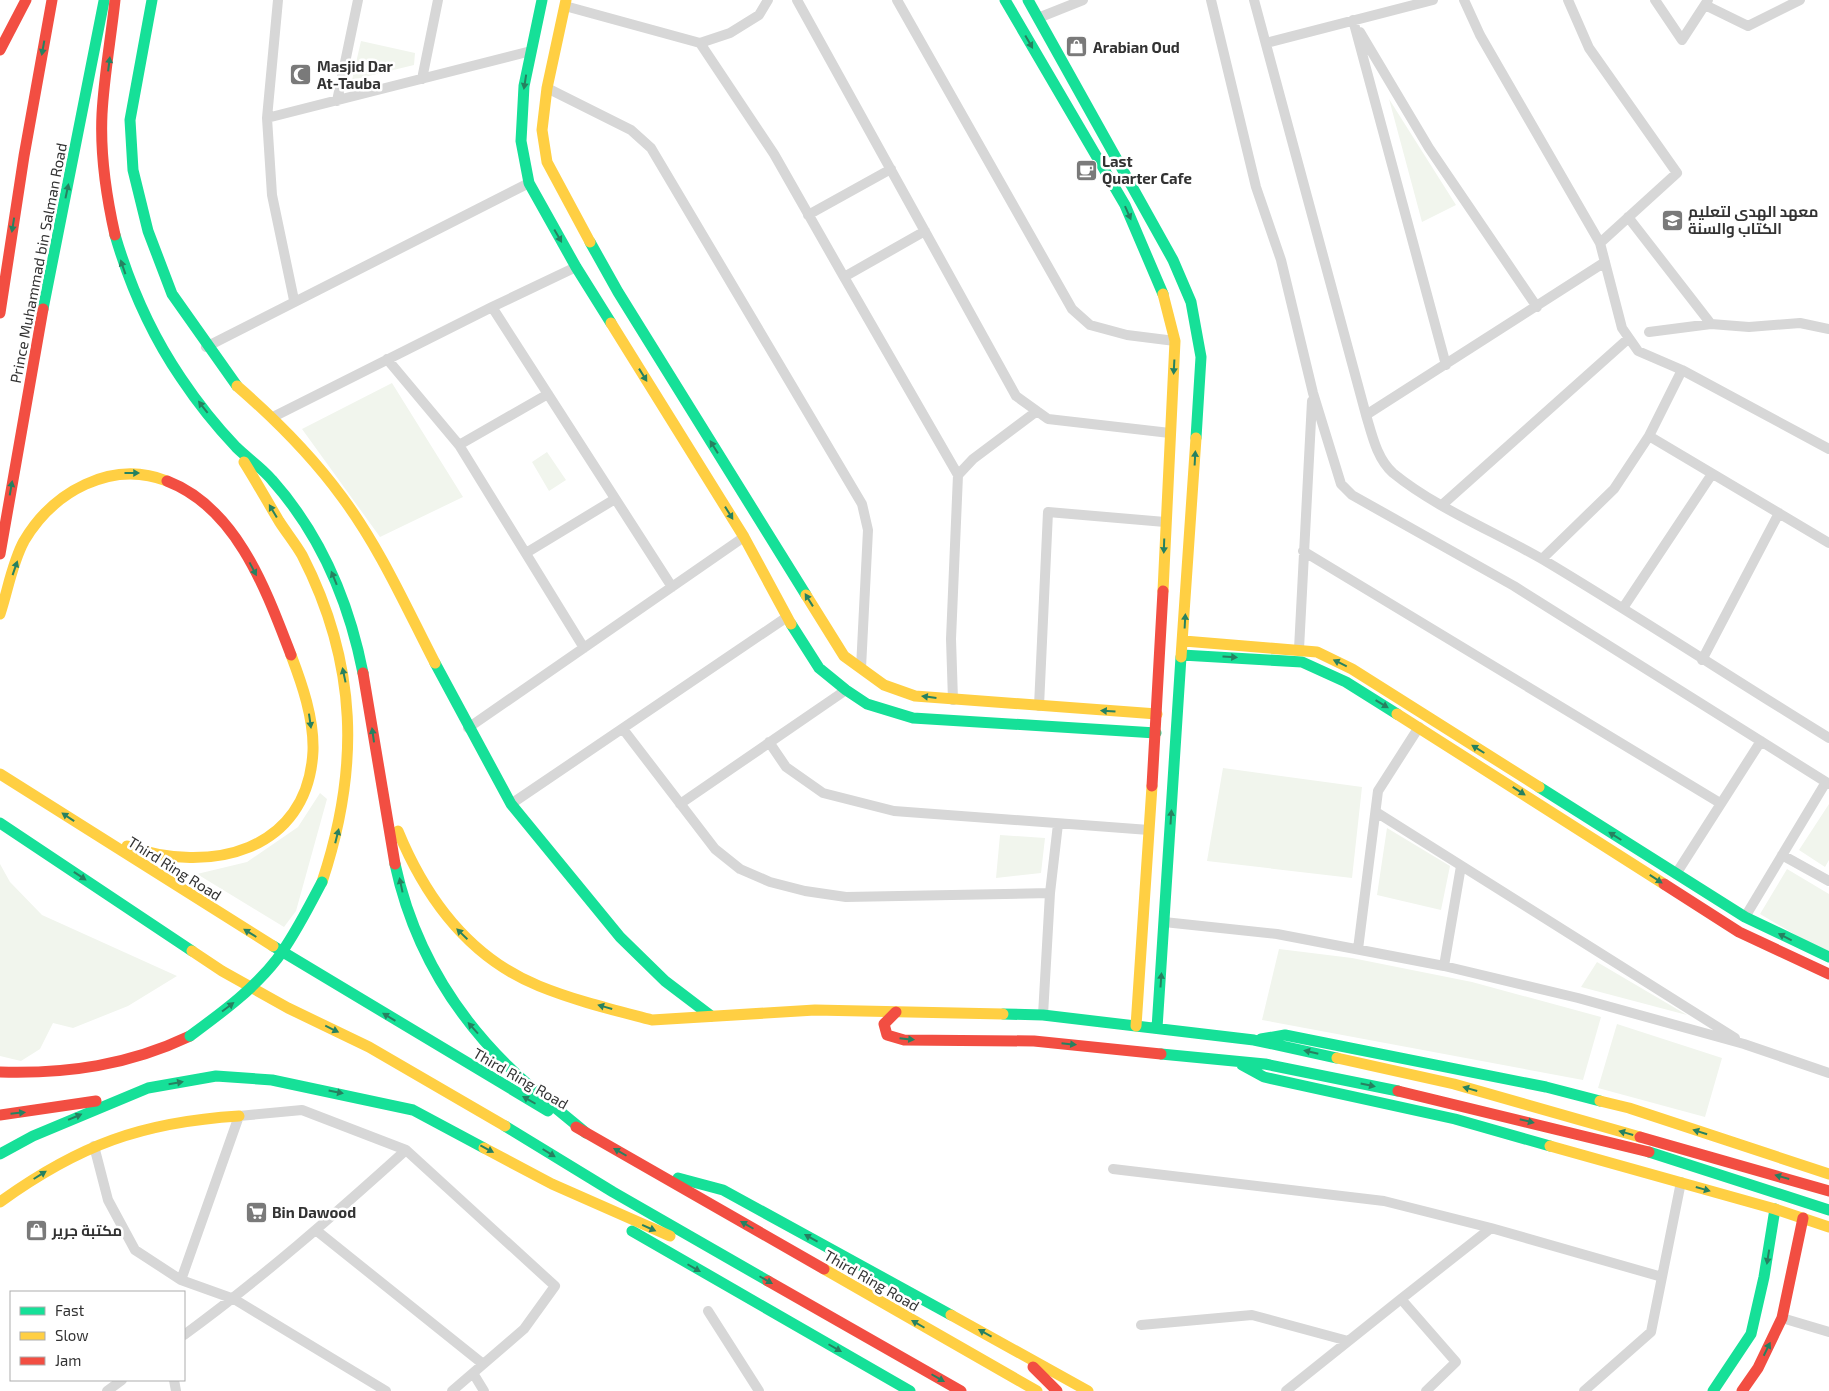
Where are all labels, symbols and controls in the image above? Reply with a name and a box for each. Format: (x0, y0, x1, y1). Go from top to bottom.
shop icon: Arabian Oud (1065, 35, 1089, 59)
one-way arrow (1025, 36, 1034, 49)
place label: Arabian Oud (1093, 38, 1180, 56)
one-way arrow (39, 40, 47, 56)
one-way arrow (105, 56, 113, 72)
place label: Masjid Dar At-Tauba (317, 57, 394, 92)
mosque icon: Masjid Dar At-Tauba (289, 63, 313, 87)
one-way arrow (521, 74, 529, 90)
street label: Prince Muhammad bin Salman Road (6, 141, 70, 385)
place label: Last Quarter Cafe (1102, 152, 1192, 188)
cafe icon: Last Quarter Cafe (1074, 158, 1098, 182)
one-way arrow (63, 183, 71, 199)
place label: معهد الهدى لتعليم الكتاب والسنة (1688, 202, 1818, 238)
one-way arrow (1125, 206, 1133, 220)
school or university icon: معهد الهدى لتعليم الكتاب والسنة (1660, 208, 1684, 232)
one-way arrow (9, 218, 17, 234)
one-way arrow (554, 230, 563, 243)
one-way arrow (119, 259, 126, 274)
one-way arrow (1169, 359, 1177, 375)
one-way arrow (638, 368, 648, 381)
one-way arrow (198, 401, 208, 414)
one-way arrow (709, 440, 719, 453)
one-way arrow (1191, 450, 1199, 466)
one-way arrow (125, 469, 141, 477)
one-way arrow (8, 480, 16, 496)
one-way arrow (269, 505, 278, 518)
one-way arrow (724, 506, 734, 519)
one-way arrow (1160, 539, 1168, 555)
one-way arrow (12, 560, 20, 575)
one-way arrow (249, 562, 257, 577)
one-way arrow (330, 570, 338, 585)
one-way arrow (805, 593, 814, 606)
one-way arrow (1182, 612, 1190, 628)
one-way arrow (1223, 654, 1239, 662)
one-way arrow (1333, 659, 1347, 667)
one-way arrow (340, 668, 348, 683)
one-way arrow (921, 693, 937, 701)
one-way arrow (1375, 700, 1389, 709)
one-way arrow (1100, 707, 1116, 715)
one-way arrow (306, 713, 314, 729)
one-way arrow (369, 727, 377, 743)
one-way arrow (1471, 744, 1485, 754)
one-way arrow (1513, 786, 1526, 796)
one-way arrow (1168, 809, 1176, 825)
one-way arrow (61, 813, 75, 822)
one-way arrow (333, 829, 341, 844)
one-way arrow (1609, 831, 1622, 841)
street label: Third Ring Road (125, 832, 225, 904)
one-way arrow (73, 872, 87, 881)
one-way arrow (1650, 874, 1663, 884)
one-way arrow (397, 877, 405, 892)
one-way arrow (243, 928, 256, 937)
one-way arrow (457, 928, 469, 940)
one-way arrow (1778, 933, 1792, 941)
one-way arrow (1157, 971, 1165, 987)
one-way arrow (221, 1002, 235, 1012)
one-way arrow (597, 1002, 612, 1010)
one-way arrow (382, 1012, 395, 1021)
one-way arrow (468, 1022, 479, 1035)
one-way arrow (325, 1026, 339, 1034)
one-way arrow (899, 1035, 915, 1043)
one-way arrow (1061, 1040, 1077, 1048)
street label: Third Ring Road (470, 1043, 572, 1113)
one-way arrow (1304, 1048, 1319, 1056)
one-way arrow (168, 1078, 184, 1086)
one-way arrow (1361, 1082, 1377, 1090)
one-way arrow (1462, 1084, 1477, 1092)
one-way arrow (329, 1089, 345, 1097)
one-way arrow (522, 1095, 535, 1104)
one-way arrow (10, 1109, 26, 1117)
one-way arrow (68, 1113, 82, 1121)
one-way arrow (1519, 1117, 1534, 1125)
one-way arrow (1692, 1127, 1707, 1135)
one-way arrow (1618, 1128, 1633, 1136)
one-way arrow (480, 1145, 494, 1153)
one-way arrow (614, 1148, 627, 1157)
one-way arrow (543, 1149, 556, 1158)
one-way arrow (34, 1170, 47, 1179)
one-way arrow (1775, 1172, 1790, 1180)
one-way arrow (1695, 1185, 1710, 1193)
supermarket icon: Bin Dawood (244, 1200, 268, 1224)
place label: Bin Dawood (272, 1203, 356, 1221)
shop icon: مكتبة جرير (24, 1218, 48, 1242)
place label: مكتبة جرير (51, 1221, 122, 1240)
one-way arrow (740, 1221, 753, 1230)
one-way arrow (642, 1224, 656, 1232)
one-way arrow (804, 1234, 819, 1242)
street label: Third Ring Road (821, 1245, 923, 1315)
one-way arrow (1763, 1249, 1771, 1265)
one-way arrow (688, 1263, 701, 1272)
one-way arrow (760, 1275, 773, 1284)
legend (10, 1291, 185, 1381)
text: Fast (55, 1301, 85, 1319)
one-way arrow (911, 1319, 925, 1328)
text: Slow (55, 1326, 89, 1344)
one-way arrow (977, 1329, 992, 1337)
one-way arrow (1763, 1342, 1771, 1356)
one-way arrow (829, 1343, 842, 1352)
text: Jam (55, 1351, 81, 1369)
one-way arrow (931, 1373, 944, 1382)

